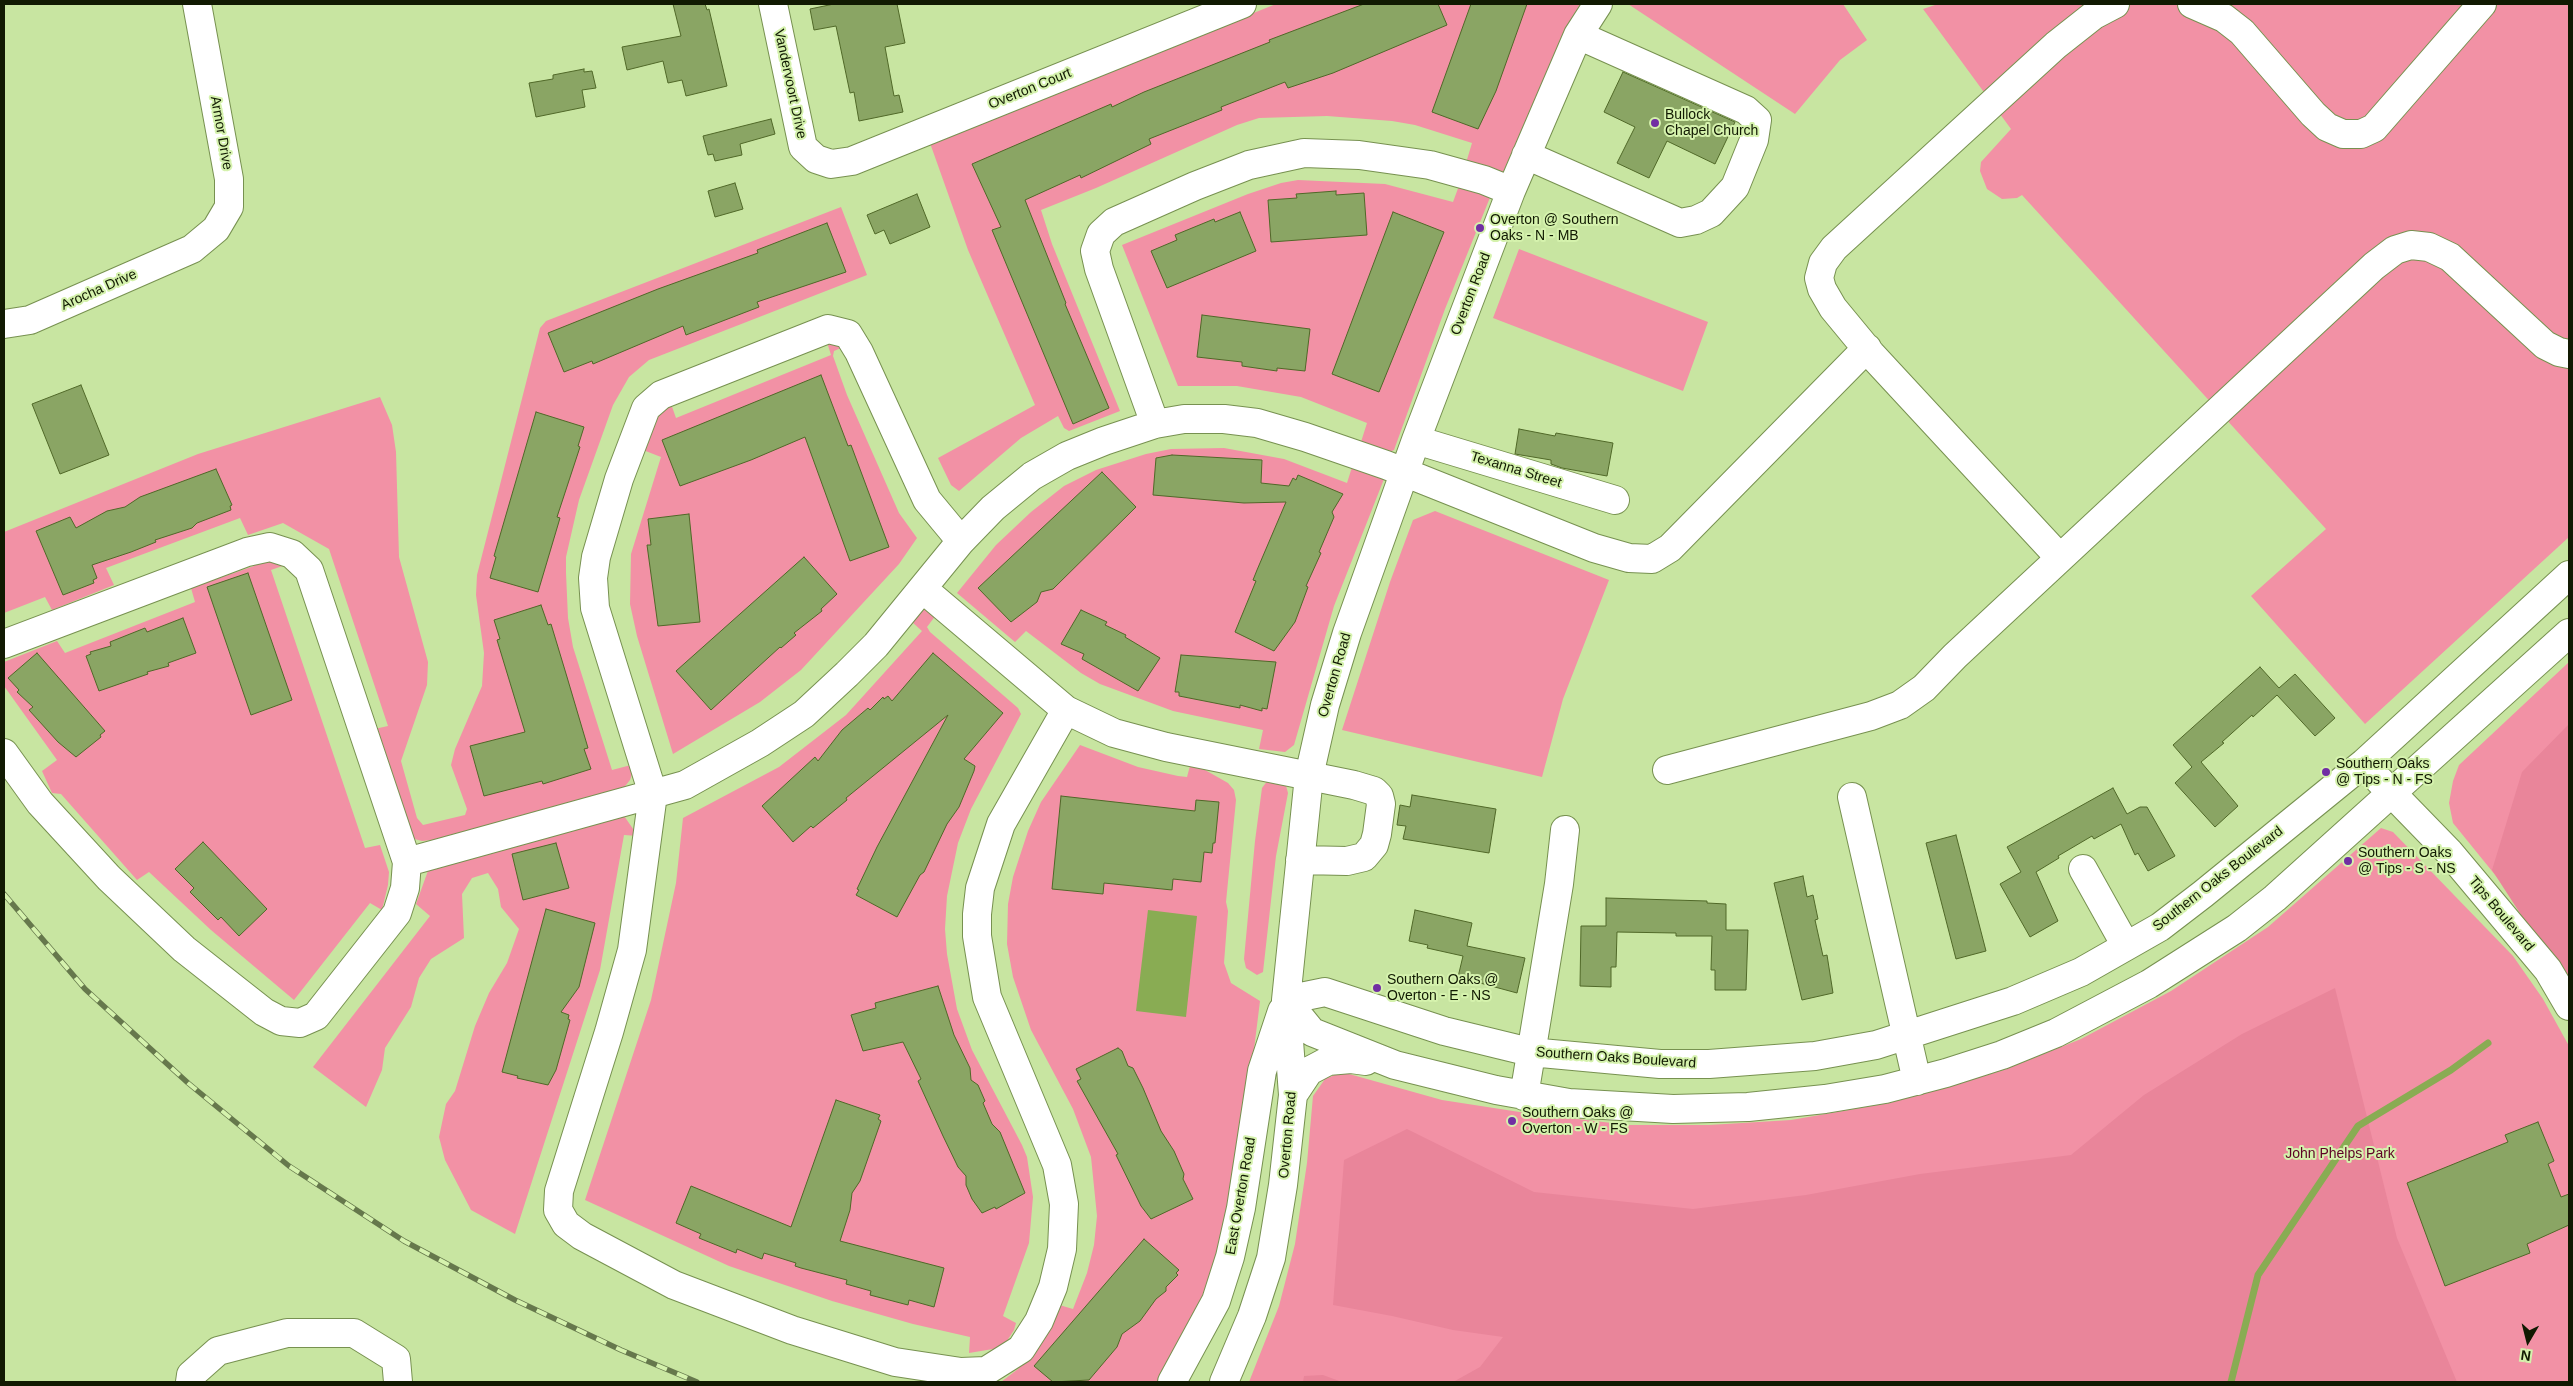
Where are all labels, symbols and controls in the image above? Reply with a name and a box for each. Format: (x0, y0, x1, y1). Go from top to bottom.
street label: Vandervoort Drive (770, 28, 810, 140)
street label: Overton Court (986, 65, 1074, 113)
street label: Armor Drive (206, 95, 236, 171)
place label: Bullock Chapel Church (1665, 107, 1758, 140)
marker: Bullock Chapel Church (1649, 117, 1661, 129)
place label: Overton @ Southern Oaks - N - MB (1490, 212, 1619, 244)
marker: Overton @ Southern Oaks - N - MB (1474, 222, 1486, 234)
street label: Overton Road (1448, 250, 1494, 338)
street label: Arocha Drive (59, 266, 139, 314)
street label: Texanna Street (1469, 448, 1563, 492)
street label: Overton Road (1315, 631, 1355, 719)
place label: Southern Oaks @ Tips - N - FS (2336, 756, 2433, 789)
marker: Southern Oaks @ Tips - N - FS (2320, 766, 2332, 778)
street label: Southern Oaks Boulevard (2150, 823, 2286, 935)
place label: Southern Oaks @ Tips - S - NS (2358, 845, 2456, 878)
marker: Southern Oaks @ Tips - S - NS (2342, 855, 2354, 867)
street label: Tips Boulevard (2465, 873, 2537, 955)
place label: Southern Oaks @ Overton - E - NS (1387, 972, 1498, 1004)
marker: Southern Oaks @ Overton - E - NS (1371, 982, 1383, 994)
street label: Southern Oaks Boulevard (1535, 1044, 1697, 1072)
street label: Overton Road (1276, 1091, 1300, 1179)
place label: Southern Oaks @ Overton - W - FS (1522, 1105, 1633, 1138)
marker: Southern Oaks @ Overton - W - FS (1506, 1115, 1518, 1127)
street label: East Overton Road (1222, 1136, 1260, 1256)
park label: John Phelps Park (2285, 1146, 2395, 1162)
north arrow (2503, 1316, 2553, 1366)
text: N (2520, 1347, 2532, 1364)

